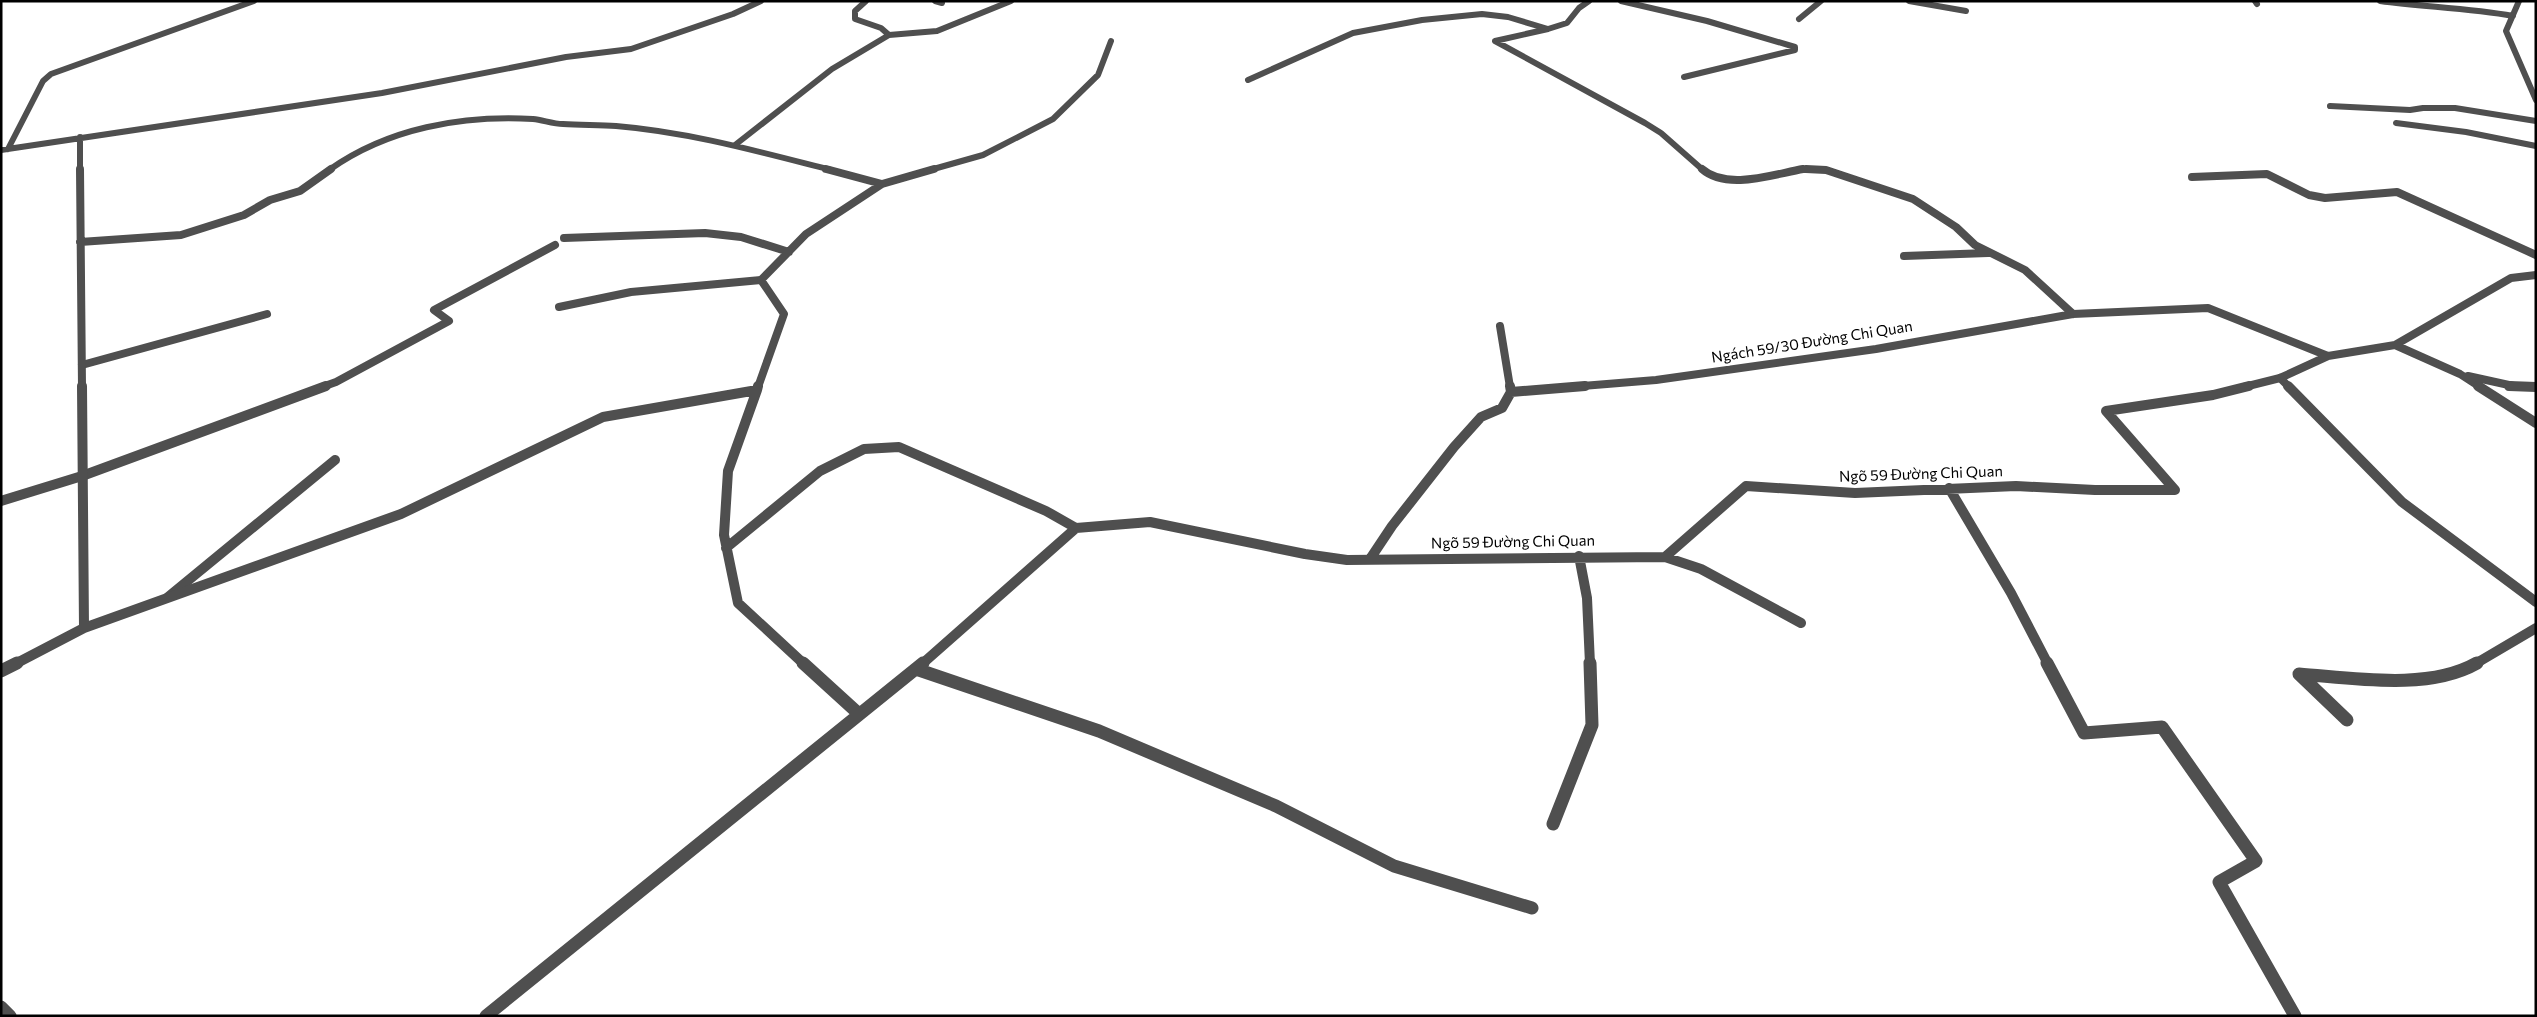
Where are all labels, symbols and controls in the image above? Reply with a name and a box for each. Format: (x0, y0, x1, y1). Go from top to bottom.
street label: Ngách 59/30 Đường Chi Quan (1710, 316, 1914, 366)
street label: Ngõ 59 Đường Chi Quan (1839, 461, 2003, 485)
street label: Ngõ 59 Đường Chi Quan (1431, 531, 1595, 551)

